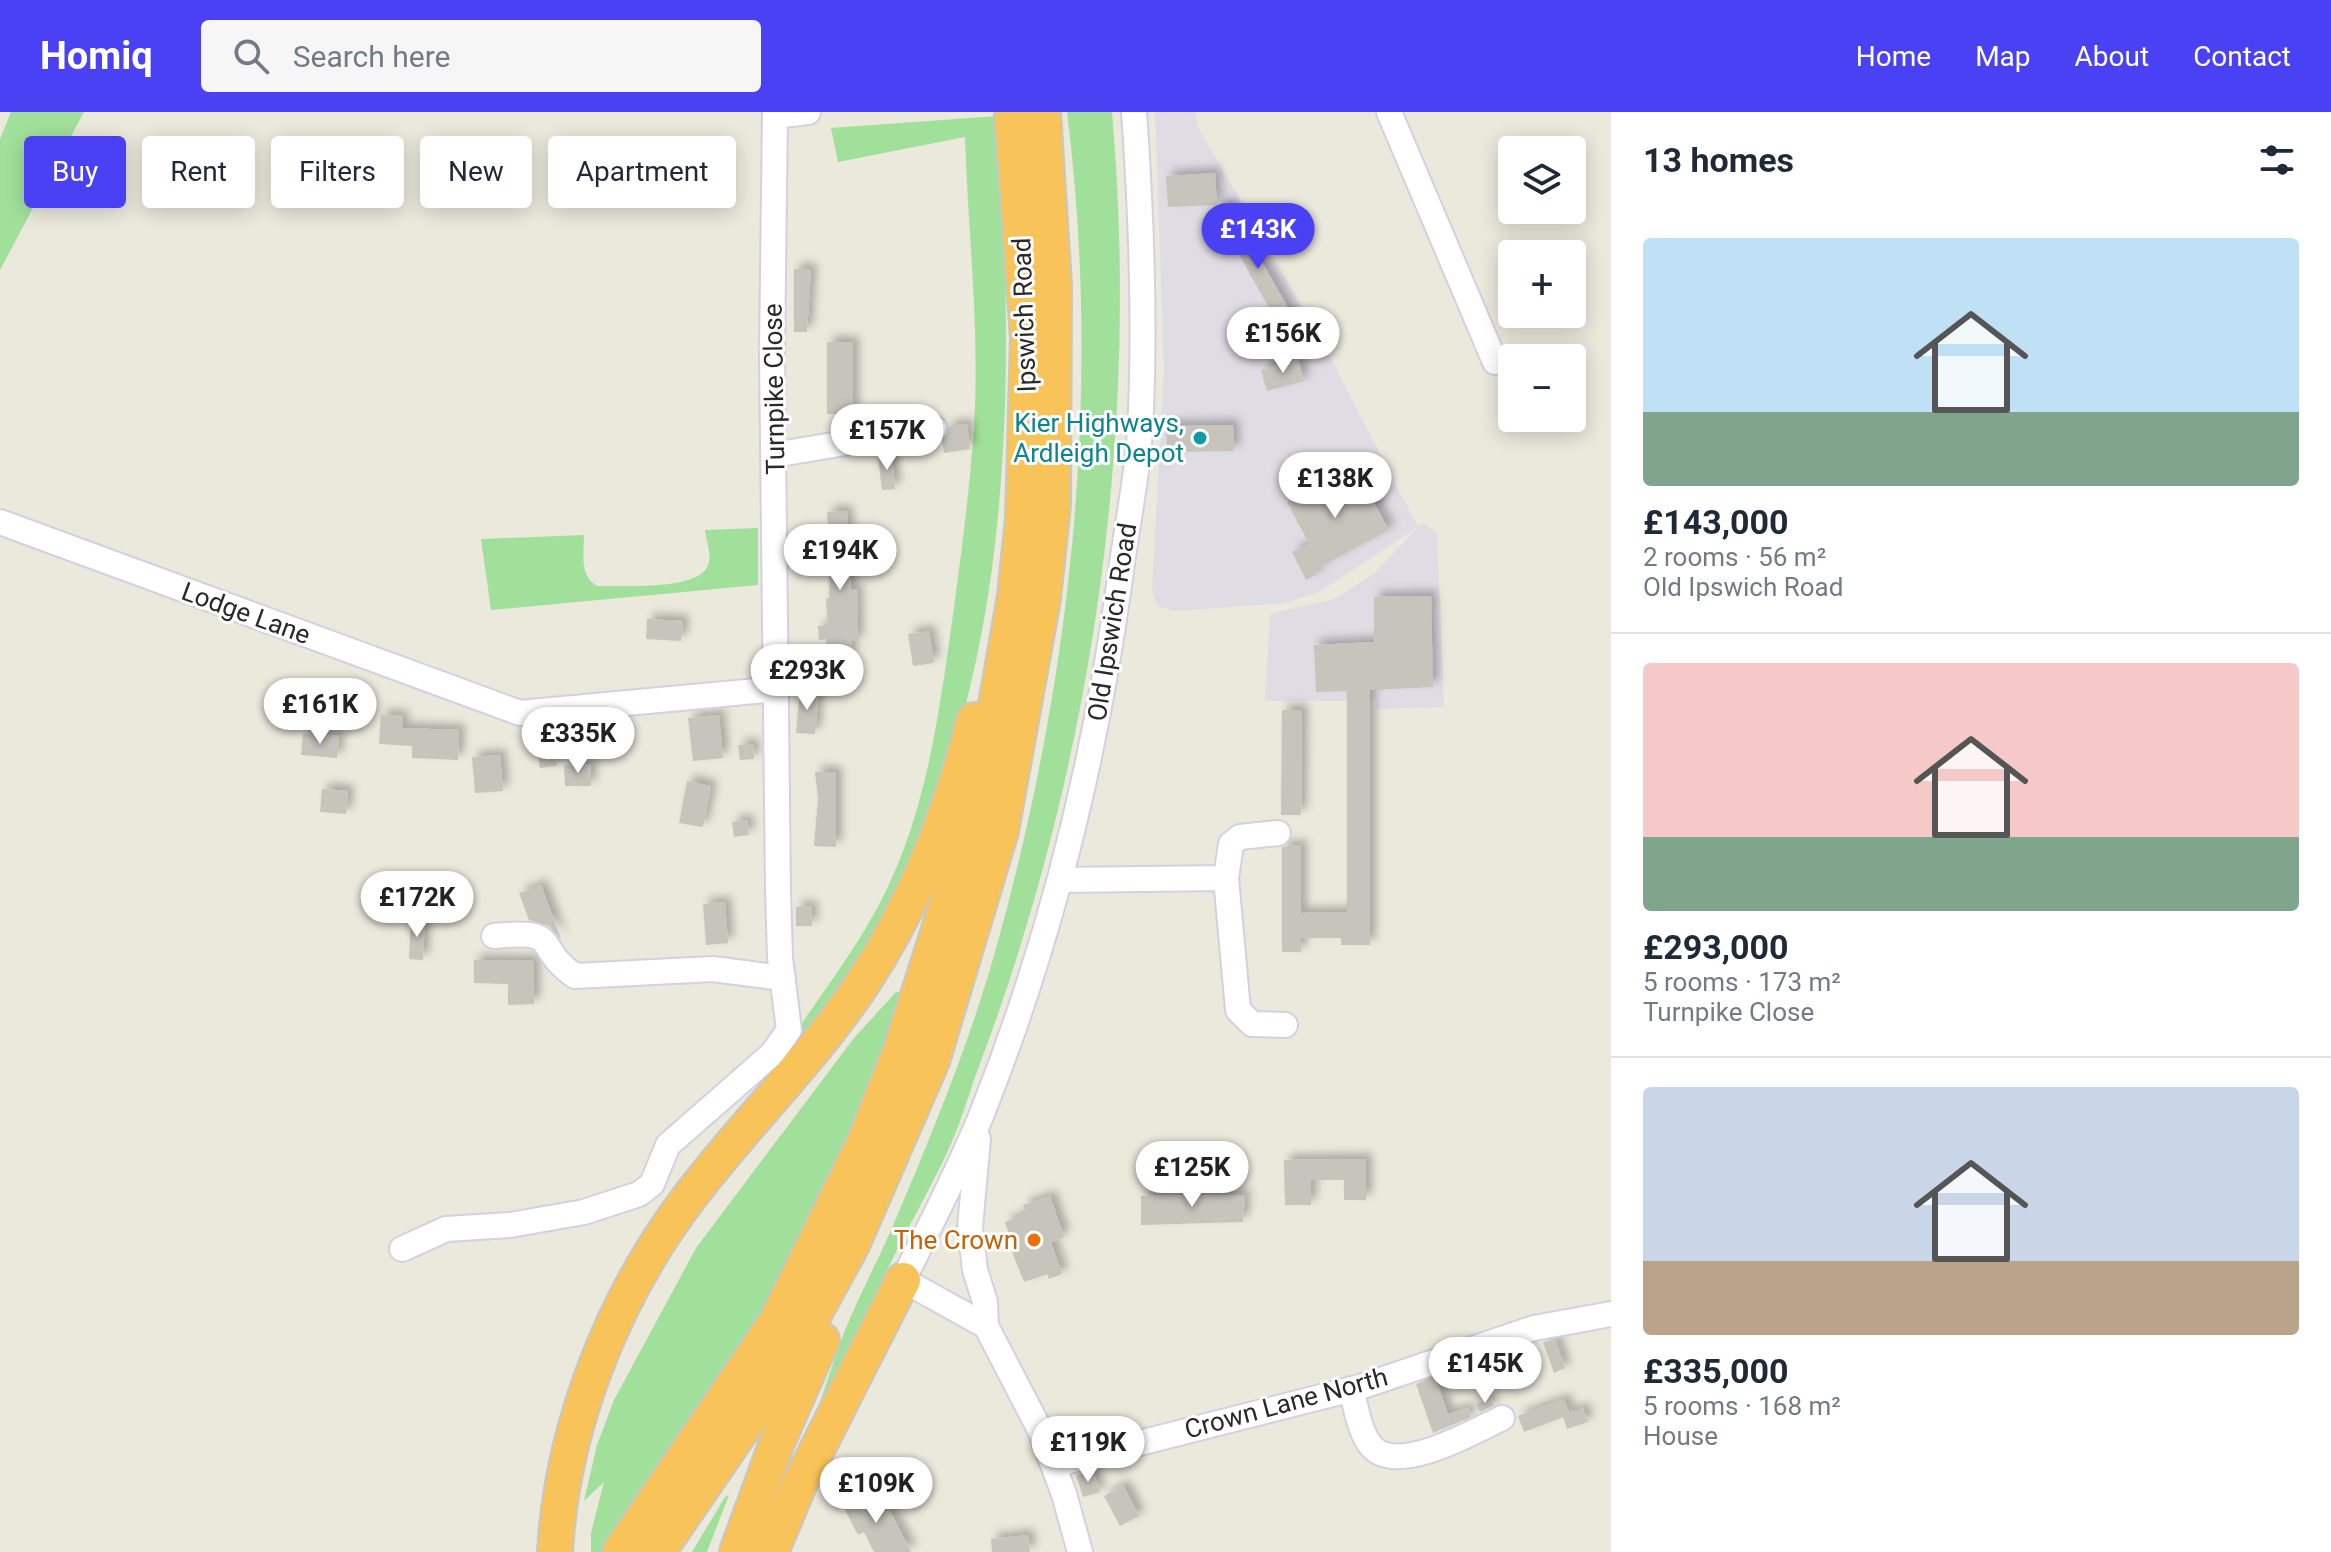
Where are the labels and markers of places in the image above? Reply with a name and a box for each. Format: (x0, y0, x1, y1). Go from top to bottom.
pin: £143K (1202, 203, 1314, 271)
pin: £156K (1227, 307, 1339, 375)
pin: £157K (831, 404, 943, 472)
place label: Kier Highways, Ardleigh Depot (1013, 408, 1184, 468)
marker: Kier Highways, Ardleigh Depot (1191, 429, 1209, 447)
pin: £138K (1279, 452, 1391, 520)
pin: £194K (784, 524, 896, 592)
pin: £293K (751, 644, 863, 712)
pin: £161K (264, 678, 376, 746)
pin: £335K (522, 707, 634, 775)
pin: £172K (361, 871, 473, 939)
pin: £125K (1136, 1141, 1248, 1209)
place label: The Crown (894, 1225, 1018, 1255)
marker: The Crown (1025, 1231, 1043, 1249)
pin: £145K (1429, 1337, 1541, 1405)
pin: £119K (1032, 1416, 1144, 1484)
pin: £109K (820, 1457, 932, 1525)

